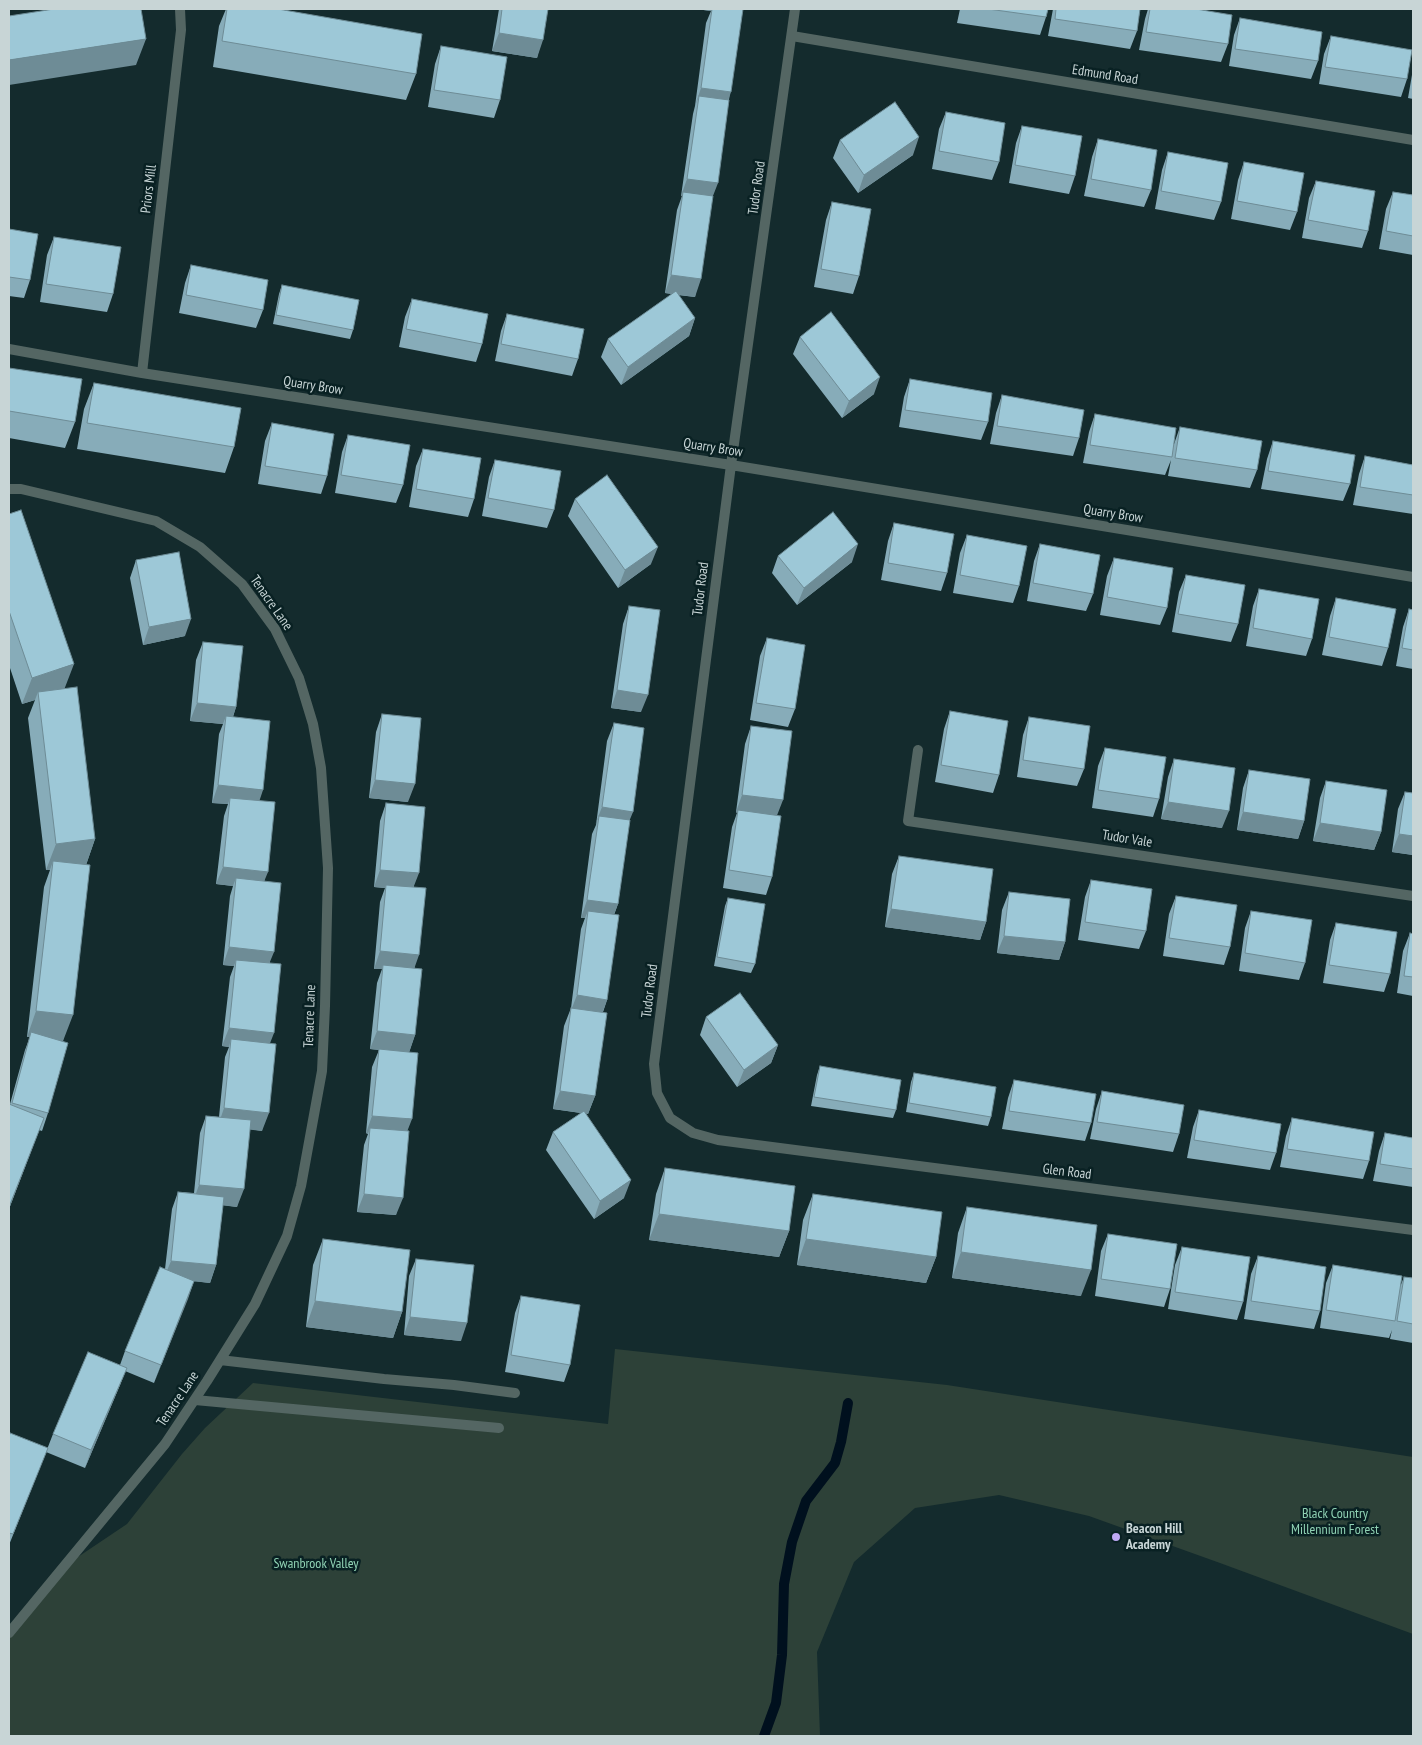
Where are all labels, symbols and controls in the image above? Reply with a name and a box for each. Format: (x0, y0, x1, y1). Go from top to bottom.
street label: Edmund Road (1071, 62, 1139, 88)
street label: Tudor Road (745, 160, 769, 216)
street label: Priors Mill (138, 164, 160, 214)
street label: Quarry Brow (282, 373, 344, 399)
street label: Quarry Brow (682, 435, 744, 461)
street label: Quarry Brow (1082, 501, 1144, 527)
street label: Tudor Road (689, 561, 713, 617)
street label: Tenacre Lane (246, 572, 296, 634)
street label: Tudor Vale (1101, 827, 1153, 851)
street label: Tudor Road (638, 963, 662, 1019)
street label: Tenacre Lane (301, 984, 319, 1048)
street label: Glen Road (1042, 1161, 1092, 1183)
street label: Tenacre Lane (153, 1368, 203, 1430)
park label: Black Country Millennium Forest (1291, 1506, 1379, 1538)
place label: Beacon Hill Academy (1126, 1521, 1182, 1554)
marker: Beacon Hill Academy (1110, 1531, 1122, 1543)
park label: Swanbrook Valley (273, 1556, 359, 1572)

